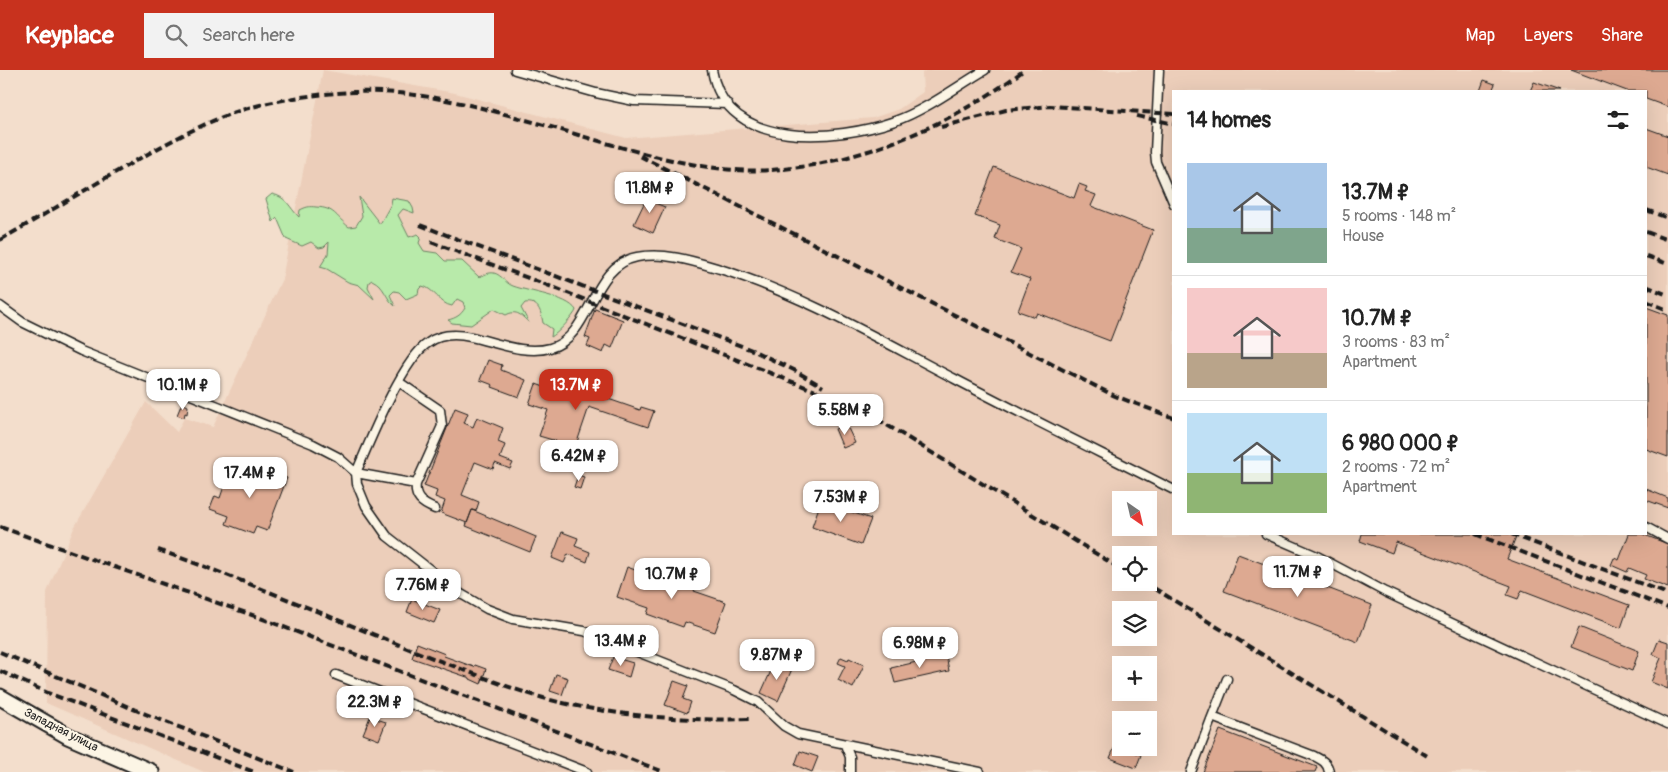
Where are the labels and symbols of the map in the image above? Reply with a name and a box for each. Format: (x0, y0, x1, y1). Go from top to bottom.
pin: 11.8M ₽ (604, 172, 696, 214)
pin: 10.1M ₽ (137, 368, 229, 411)
pin: 13.7M ₽ (530, 368, 622, 411)
pin: 5.58M ₽ (799, 394, 891, 436)
pin: 6.42M ₽ (533, 440, 625, 482)
pin: 17.4M ₽ (204, 456, 296, 499)
pin: 7.53M ₽ (795, 480, 887, 523)
north arrow (1112, 491, 1158, 536)
pin: 11.7M ₽ (1252, 556, 1344, 598)
pin: 10.7M ₽ (626, 558, 718, 600)
pin: 7.76M ₽ (377, 568, 469, 611)
pin: 13.4M ₽ (575, 624, 667, 667)
pin: 6.98M ₽ (874, 626, 966, 669)
pin: 9.87M ₽ (731, 638, 823, 681)
pin: 22.3M ₽ (329, 686, 421, 728)
street label: Западная улица (21, 705, 101, 755)

